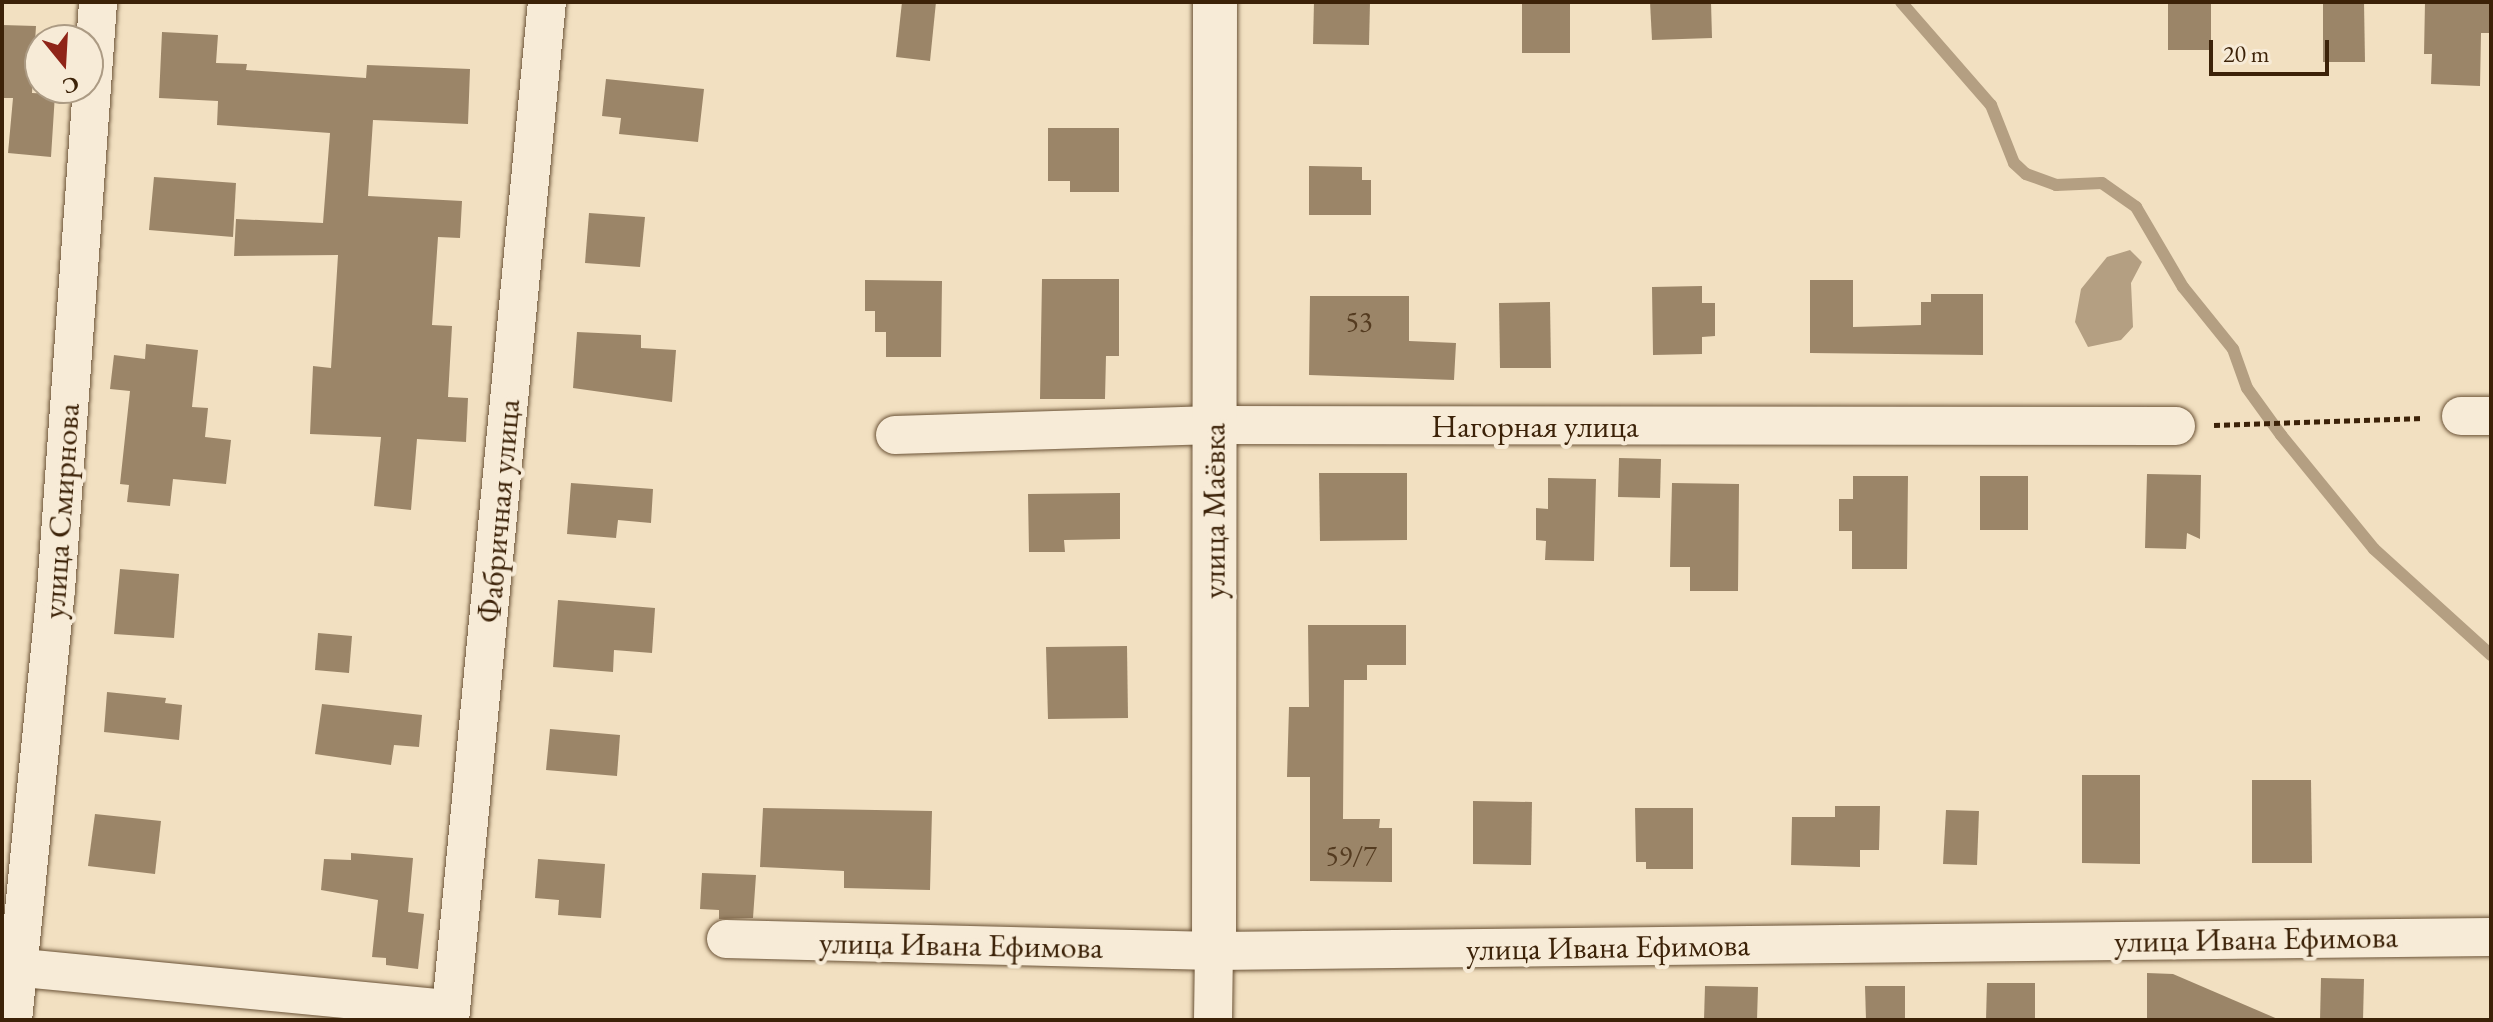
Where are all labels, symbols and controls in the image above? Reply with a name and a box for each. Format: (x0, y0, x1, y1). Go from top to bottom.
north arrow (24, 24, 104, 104)
scale bar (2213, 24, 2333, 74)
text: 20 m (2223, 38, 2270, 69)
text: С (59, 69, 83, 102)
house number: 53 (1346, 304, 1372, 338)
street label: Фабричная улица (470, 397, 528, 625)
street label: улица Смирнова (34, 402, 88, 620)
street label: Нагорная улица (1431, 407, 1639, 445)
street label: улица Маёвка (1195, 423, 1233, 599)
house number: 59/7 (1325, 838, 1377, 872)
street label: улица Ивана Ефимова (2114, 917, 2398, 961)
street label: улица Ивана Ефимова (819, 923, 1103, 967)
street label: улица Ивана Ефимова (1466, 925, 1750, 969)

